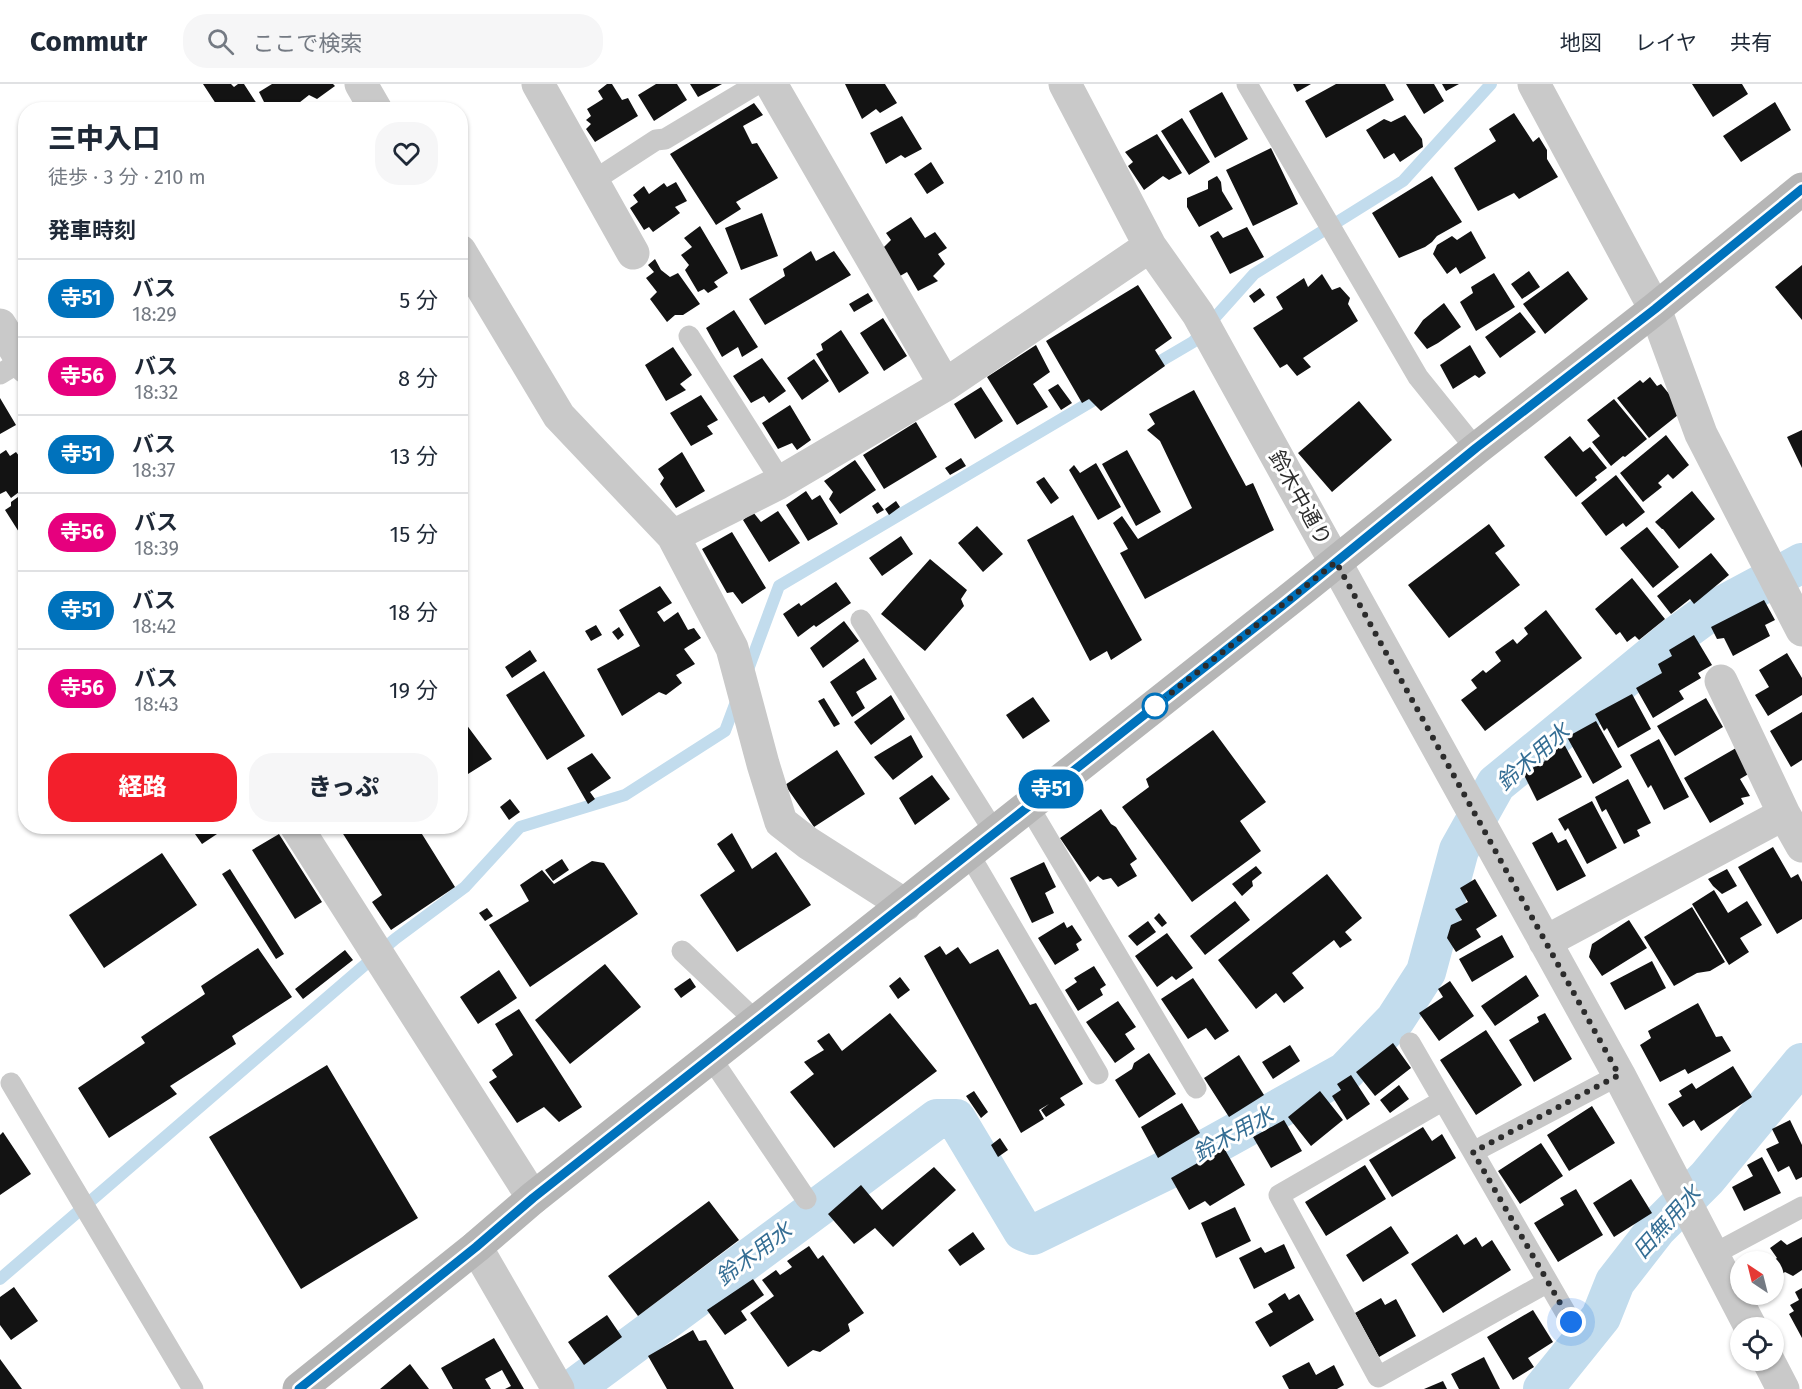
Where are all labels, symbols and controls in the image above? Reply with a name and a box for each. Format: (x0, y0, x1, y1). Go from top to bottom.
search box (183, 14, 603, 68)
text: Commutr (30, 25, 147, 58)
icon: search (204, 25, 237, 58)
text: ここで検索 (252, 30, 362, 57)
text: 地図 (1560, 30, 1602, 56)
text: レイヤ (1635, 30, 1697, 56)
text: 共有 (1730, 30, 1772, 56)
text: 三中入口 (48, 122, 160, 155)
button: heart (375, 122, 438, 185)
text: 徒歩 · 3 分 · 210 m (48, 165, 206, 189)
text: 発車時刻 (48, 217, 136, 244)
text: バス (132, 275, 176, 302)
text: 寺51 (61, 285, 101, 311)
text: 5 分 (399, 287, 438, 314)
text: 18:29 (132, 302, 177, 326)
text: バス (134, 353, 178, 380)
text: 寺56 (60, 363, 104, 389)
text: 8 分 (398, 365, 438, 392)
text: 18:32 (134, 380, 178, 404)
text: バス (132, 431, 176, 458)
text: 寺51 (61, 441, 101, 467)
text: 13 分 (390, 443, 438, 470)
street label: 鈴木中通り (1263, 446, 1337, 550)
text: 18:37 (132, 458, 175, 482)
text: バス (134, 509, 178, 536)
text: 寺56 (60, 519, 104, 545)
text: 15 分 (390, 521, 438, 548)
text: 18:39 (134, 536, 179, 560)
text: バス (132, 587, 176, 614)
text: 寺51 (61, 597, 101, 623)
text: 18 分 (389, 599, 438, 626)
text: 18:42 (132, 614, 177, 638)
text: バス (134, 665, 178, 692)
text: 寺56 (60, 675, 104, 701)
text: 19 分 (389, 677, 438, 704)
text: 18:43 (134, 692, 179, 716)
unlabelled marker (1142, 693, 1168, 719)
water label: 鈴木用水 (1491, 717, 1577, 796)
button: 経路 (48, 753, 237, 822)
button: きっぷ (249, 753, 438, 822)
line badge: 寺51 (1016, 770, 1086, 808)
text: 寺51 (1031, 776, 1071, 802)
water label: 鈴木用水 (1188, 1100, 1280, 1167)
water label: 田無用水 (1628, 1179, 1708, 1264)
water label: 鈴木用水 (711, 1216, 799, 1291)
north arrow (1730, 1251, 1784, 1305)
map controls (1730, 1251, 1784, 1371)
your location (1556, 1307, 1586, 1337)
button: locate (1730, 1317, 1784, 1371)

